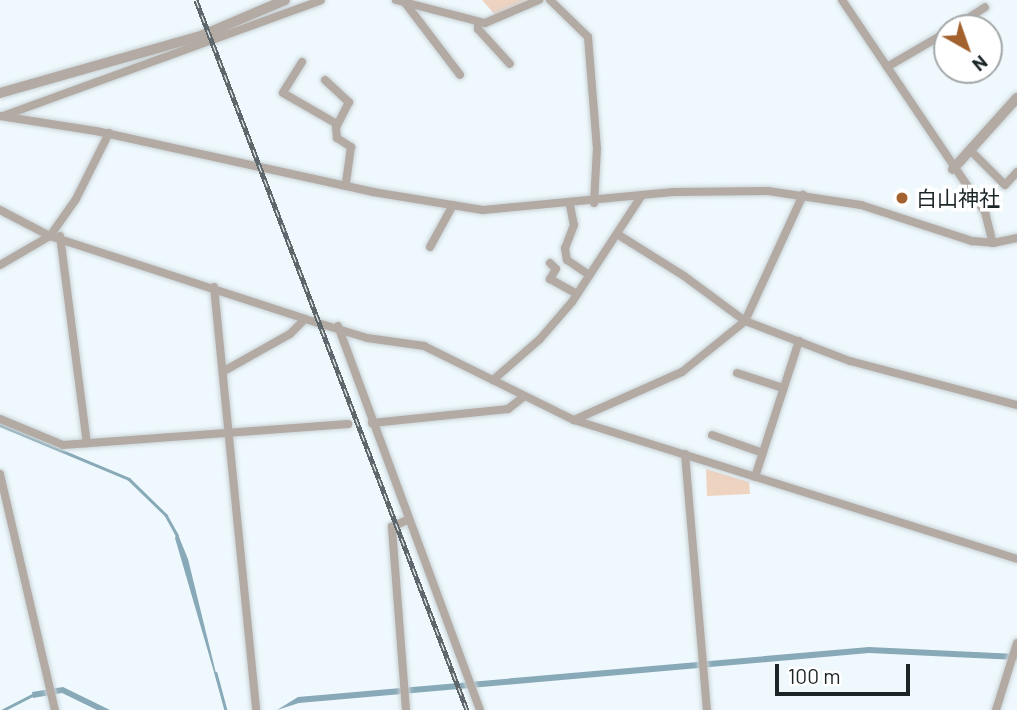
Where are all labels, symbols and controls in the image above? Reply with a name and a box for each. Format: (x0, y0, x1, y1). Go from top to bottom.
north arrow (933, 14, 1003, 84)
text: N (968, 51, 993, 77)
place label: 白山神社 (916, 185, 1000, 211)
marker: 白山神社 (894, 190, 910, 206)
scale bar (779, 650, 914, 694)
text: 100 m (788, 663, 841, 688)

